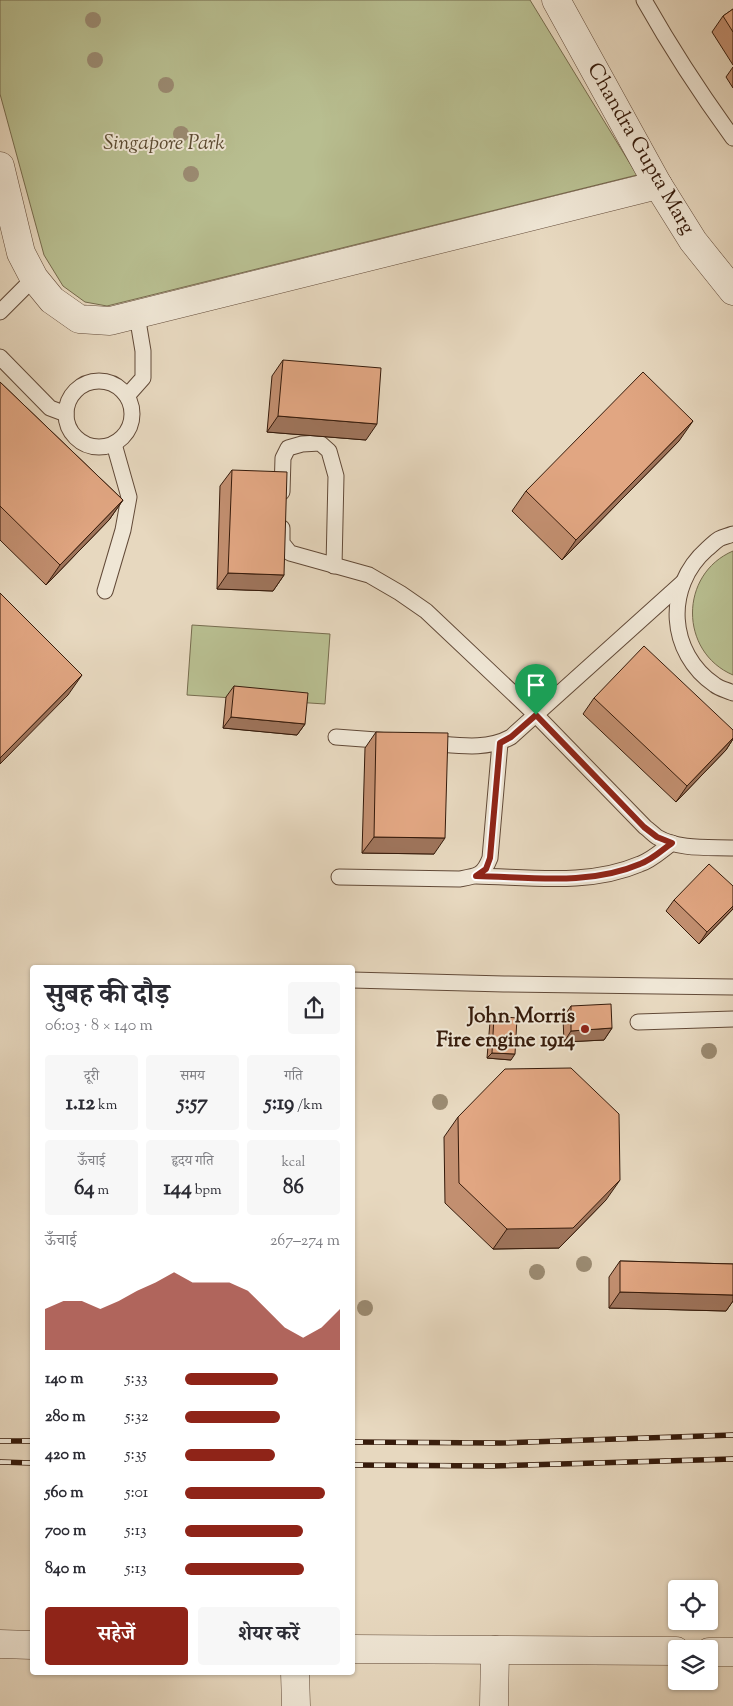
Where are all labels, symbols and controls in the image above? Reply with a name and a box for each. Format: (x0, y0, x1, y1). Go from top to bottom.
street label: Chandra Gupta Marg (579, 58, 701, 240)
park label: Singapore Park (103, 129, 225, 159)
pin (515, 664, 557, 715)
icon: arrive (522, 671, 550, 699)
text: सुबह की दौड़ (45, 976, 169, 1016)
button: share (288, 982, 340, 1034)
place label: John Morris Fire engine 1914 (436, 1002, 575, 1056)
text: 06:03 · 8 × 140 m (45, 1015, 153, 1038)
marker: John Morris Fire engine 1914 (579, 1023, 591, 1035)
text: दूरी (84, 1067, 99, 1087)
text: समय (180, 1067, 205, 1087)
text: गति (284, 1067, 303, 1087)
text: 1.12 (66, 1089, 95, 1119)
text: 5:57 (177, 1089, 208, 1119)
text: 5:19 (264, 1089, 294, 1119)
text: km (95, 1096, 117, 1116)
text: /km (294, 1096, 323, 1116)
text: ऊँचाई (78, 1152, 105, 1172)
text: हृदय गति (171, 1152, 214, 1172)
text: kcal (281, 1153, 306, 1173)
text: 86 (283, 1173, 304, 1203)
text: 64 (74, 1174, 95, 1204)
text: 144 (163, 1174, 192, 1204)
text: m (95, 1181, 109, 1201)
text: bpm (192, 1181, 222, 1201)
text: ऊँचाई (45, 1230, 77, 1253)
text: 267–274 m (270, 1230, 340, 1253)
text: 140 m (45, 1368, 83, 1391)
text: 5:33 (125, 1368, 148, 1391)
text: 280 m (45, 1406, 86, 1429)
text: 5:32 (125, 1406, 149, 1429)
text: 420 m (45, 1444, 86, 1467)
text: 5:35 (125, 1444, 147, 1467)
text: 560 m (45, 1482, 84, 1505)
text: 5:01 (125, 1482, 148, 1505)
text: 700 m (45, 1520, 86, 1543)
text: 5:13 (125, 1520, 147, 1543)
text: 840 m (45, 1558, 86, 1581)
text: 5:13 (125, 1558, 147, 1581)
map controls (668, 1580, 718, 1690)
button: locate (668, 1580, 718, 1630)
button: सहेजें (45, 1607, 188, 1665)
button: शेयर करें (198, 1607, 340, 1665)
button: layers (668, 1640, 718, 1690)

